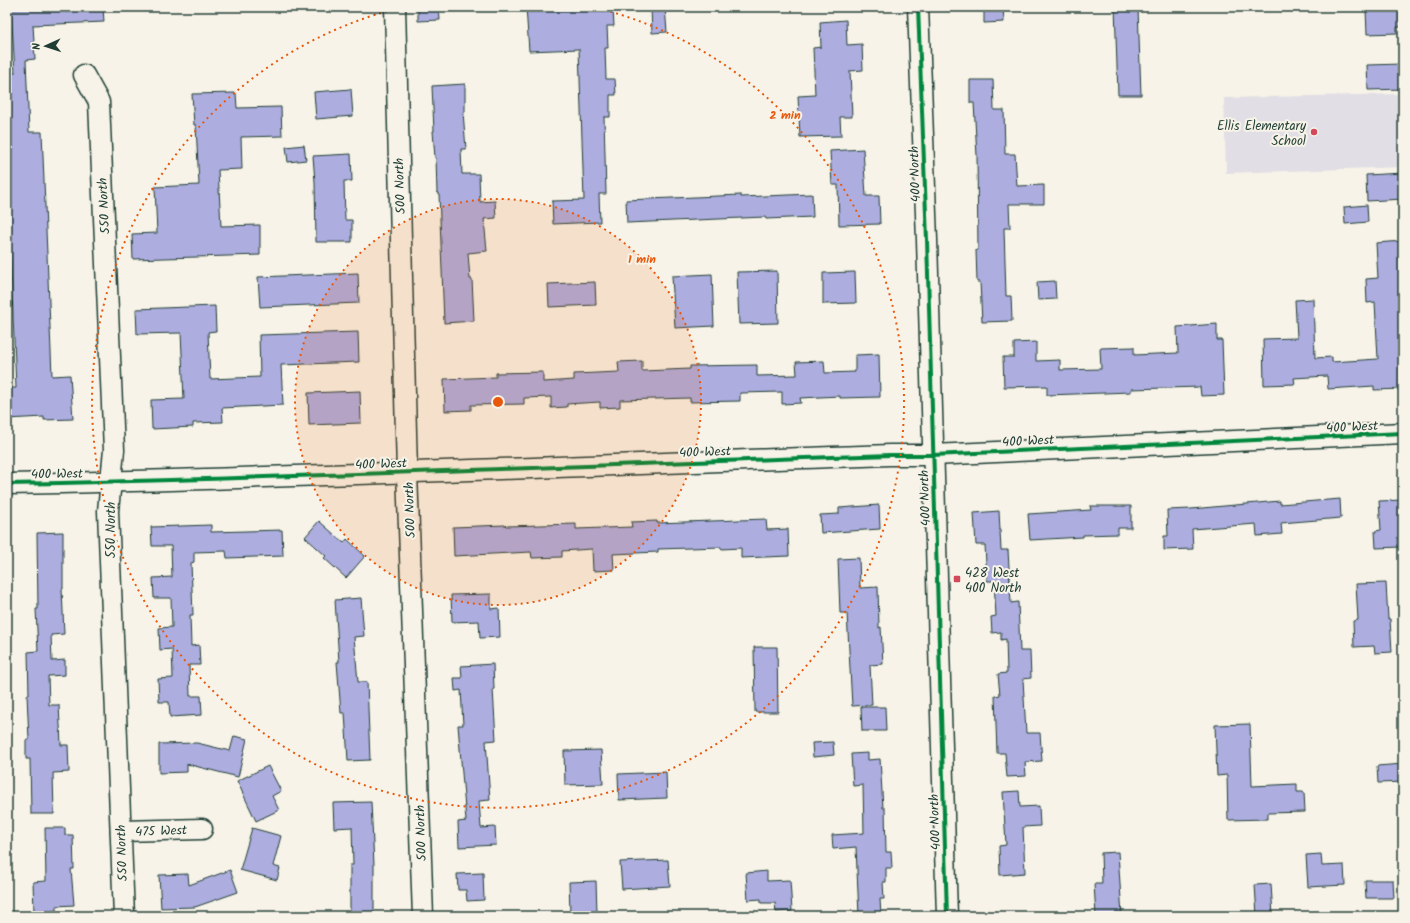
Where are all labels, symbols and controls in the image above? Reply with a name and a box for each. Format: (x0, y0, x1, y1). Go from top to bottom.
north arrow (26, 26, 66, 66)
text: N (28, 42, 46, 50)
text: 2 min (769, 106, 801, 125)
place label: Ellis Elementary School (1217, 116, 1307, 152)
marker: Ellis Elementary School (1309, 127, 1319, 137)
street label: 400 North (904, 145, 927, 202)
street label: 500 North (389, 157, 412, 214)
street label: 550 North (93, 177, 116, 235)
text: 1 min (628, 250, 656, 269)
centre of rings (491, 395, 505, 409)
street label: 400 West (1326, 416, 1380, 439)
street label: 400 West (1002, 430, 1056, 453)
street label: 400 West (679, 441, 732, 464)
street label: 400 West (355, 453, 408, 476)
street label: 400 West (31, 464, 84, 485)
street label: 400 North (914, 469, 937, 526)
street label: 500 North (399, 481, 422, 538)
street label: 550 North (101, 502, 122, 558)
place label: 428 West 400 North (965, 563, 1021, 599)
marker: 428 West 400 North (952, 574, 962, 584)
street label: 400 North (924, 793, 947, 850)
street label: 500 North (410, 804, 433, 861)
street label: 475 West (135, 820, 188, 843)
street label: 550 North (111, 824, 134, 882)

